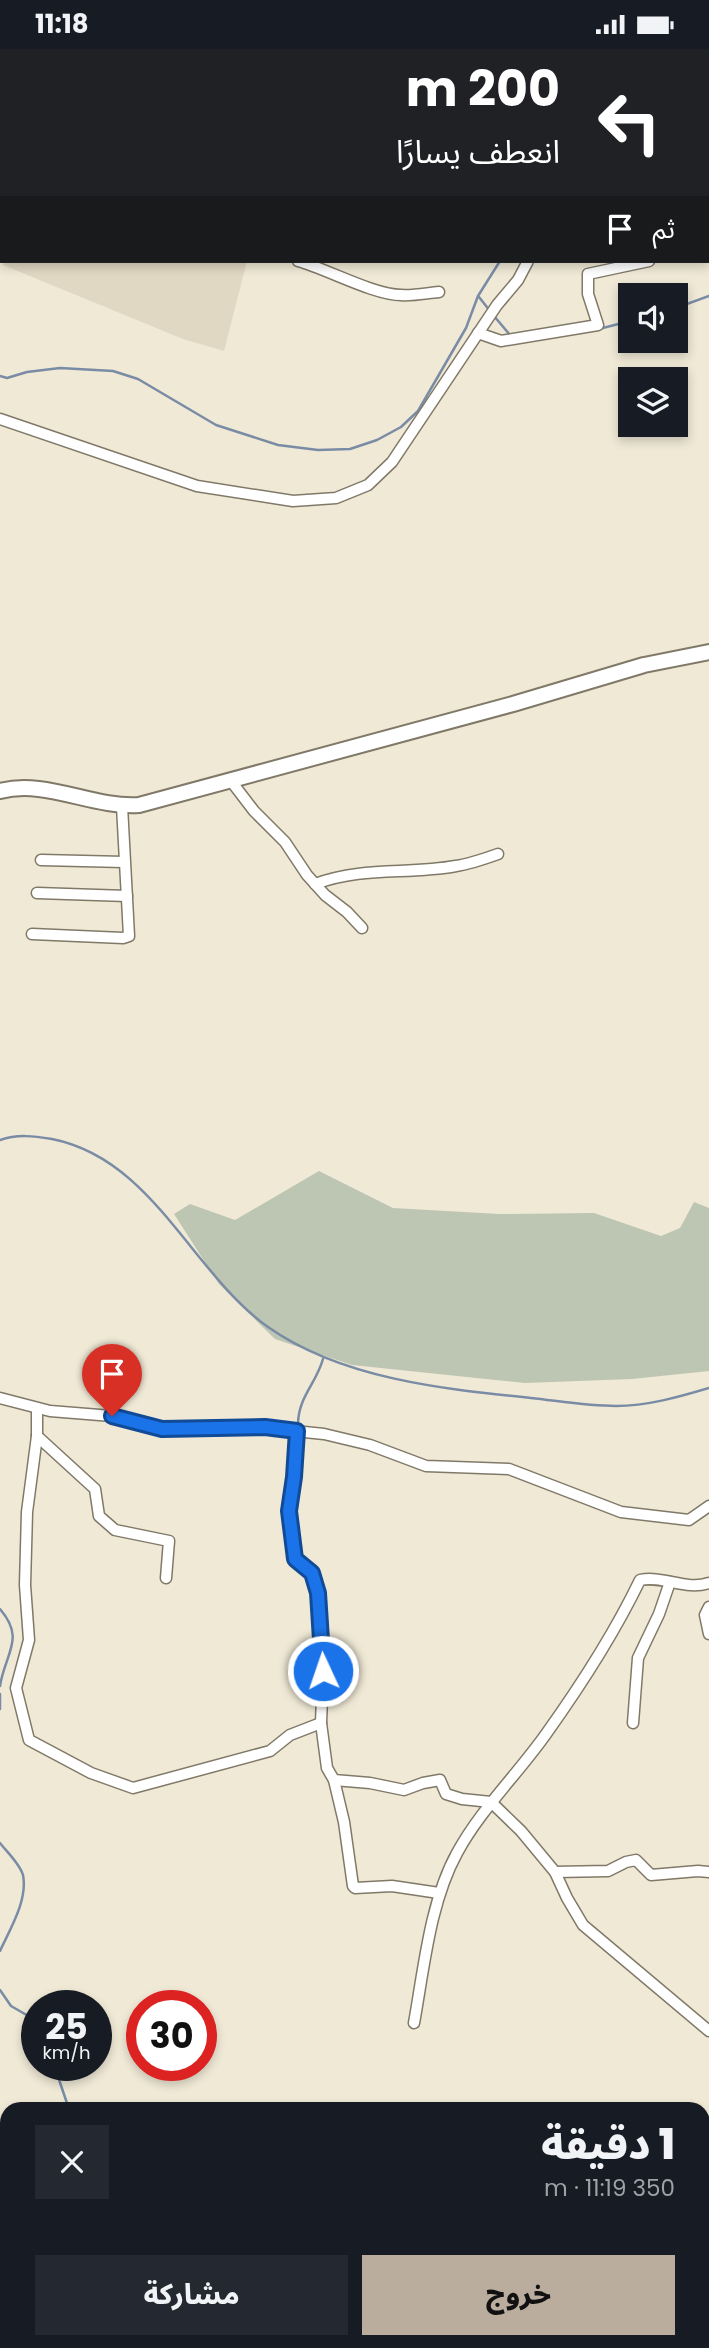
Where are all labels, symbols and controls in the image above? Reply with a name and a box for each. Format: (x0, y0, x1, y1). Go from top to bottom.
text: 11:18 (35, 6, 89, 42)
text: 200 m (406, 55, 560, 123)
icon: left (584, 77, 675, 168)
text: انعطف يسارًا (396, 129, 560, 174)
icon: arrive (601, 210, 639, 248)
text: ثم (653, 211, 675, 247)
map controls (618, 283, 688, 437)
button: sound (618, 283, 688, 353)
button: layers (618, 367, 688, 437)
pin (82, 1344, 142, 1416)
icon: arrive (93, 1355, 131, 1393)
position arrow (286, 1634, 360, 1708)
speed limit sign: 30 (126, 1990, 217, 2081)
text: 25 (45, 2002, 88, 2051)
text: km/h (43, 2040, 90, 2065)
text: 1 دقيقة (541, 2115, 675, 2174)
button: close (35, 2125, 109, 2199)
text: 350 m · 11:19 (544, 2172, 675, 2204)
button: مشاركة (35, 2255, 348, 2335)
button: خروج (362, 2255, 675, 2335)

